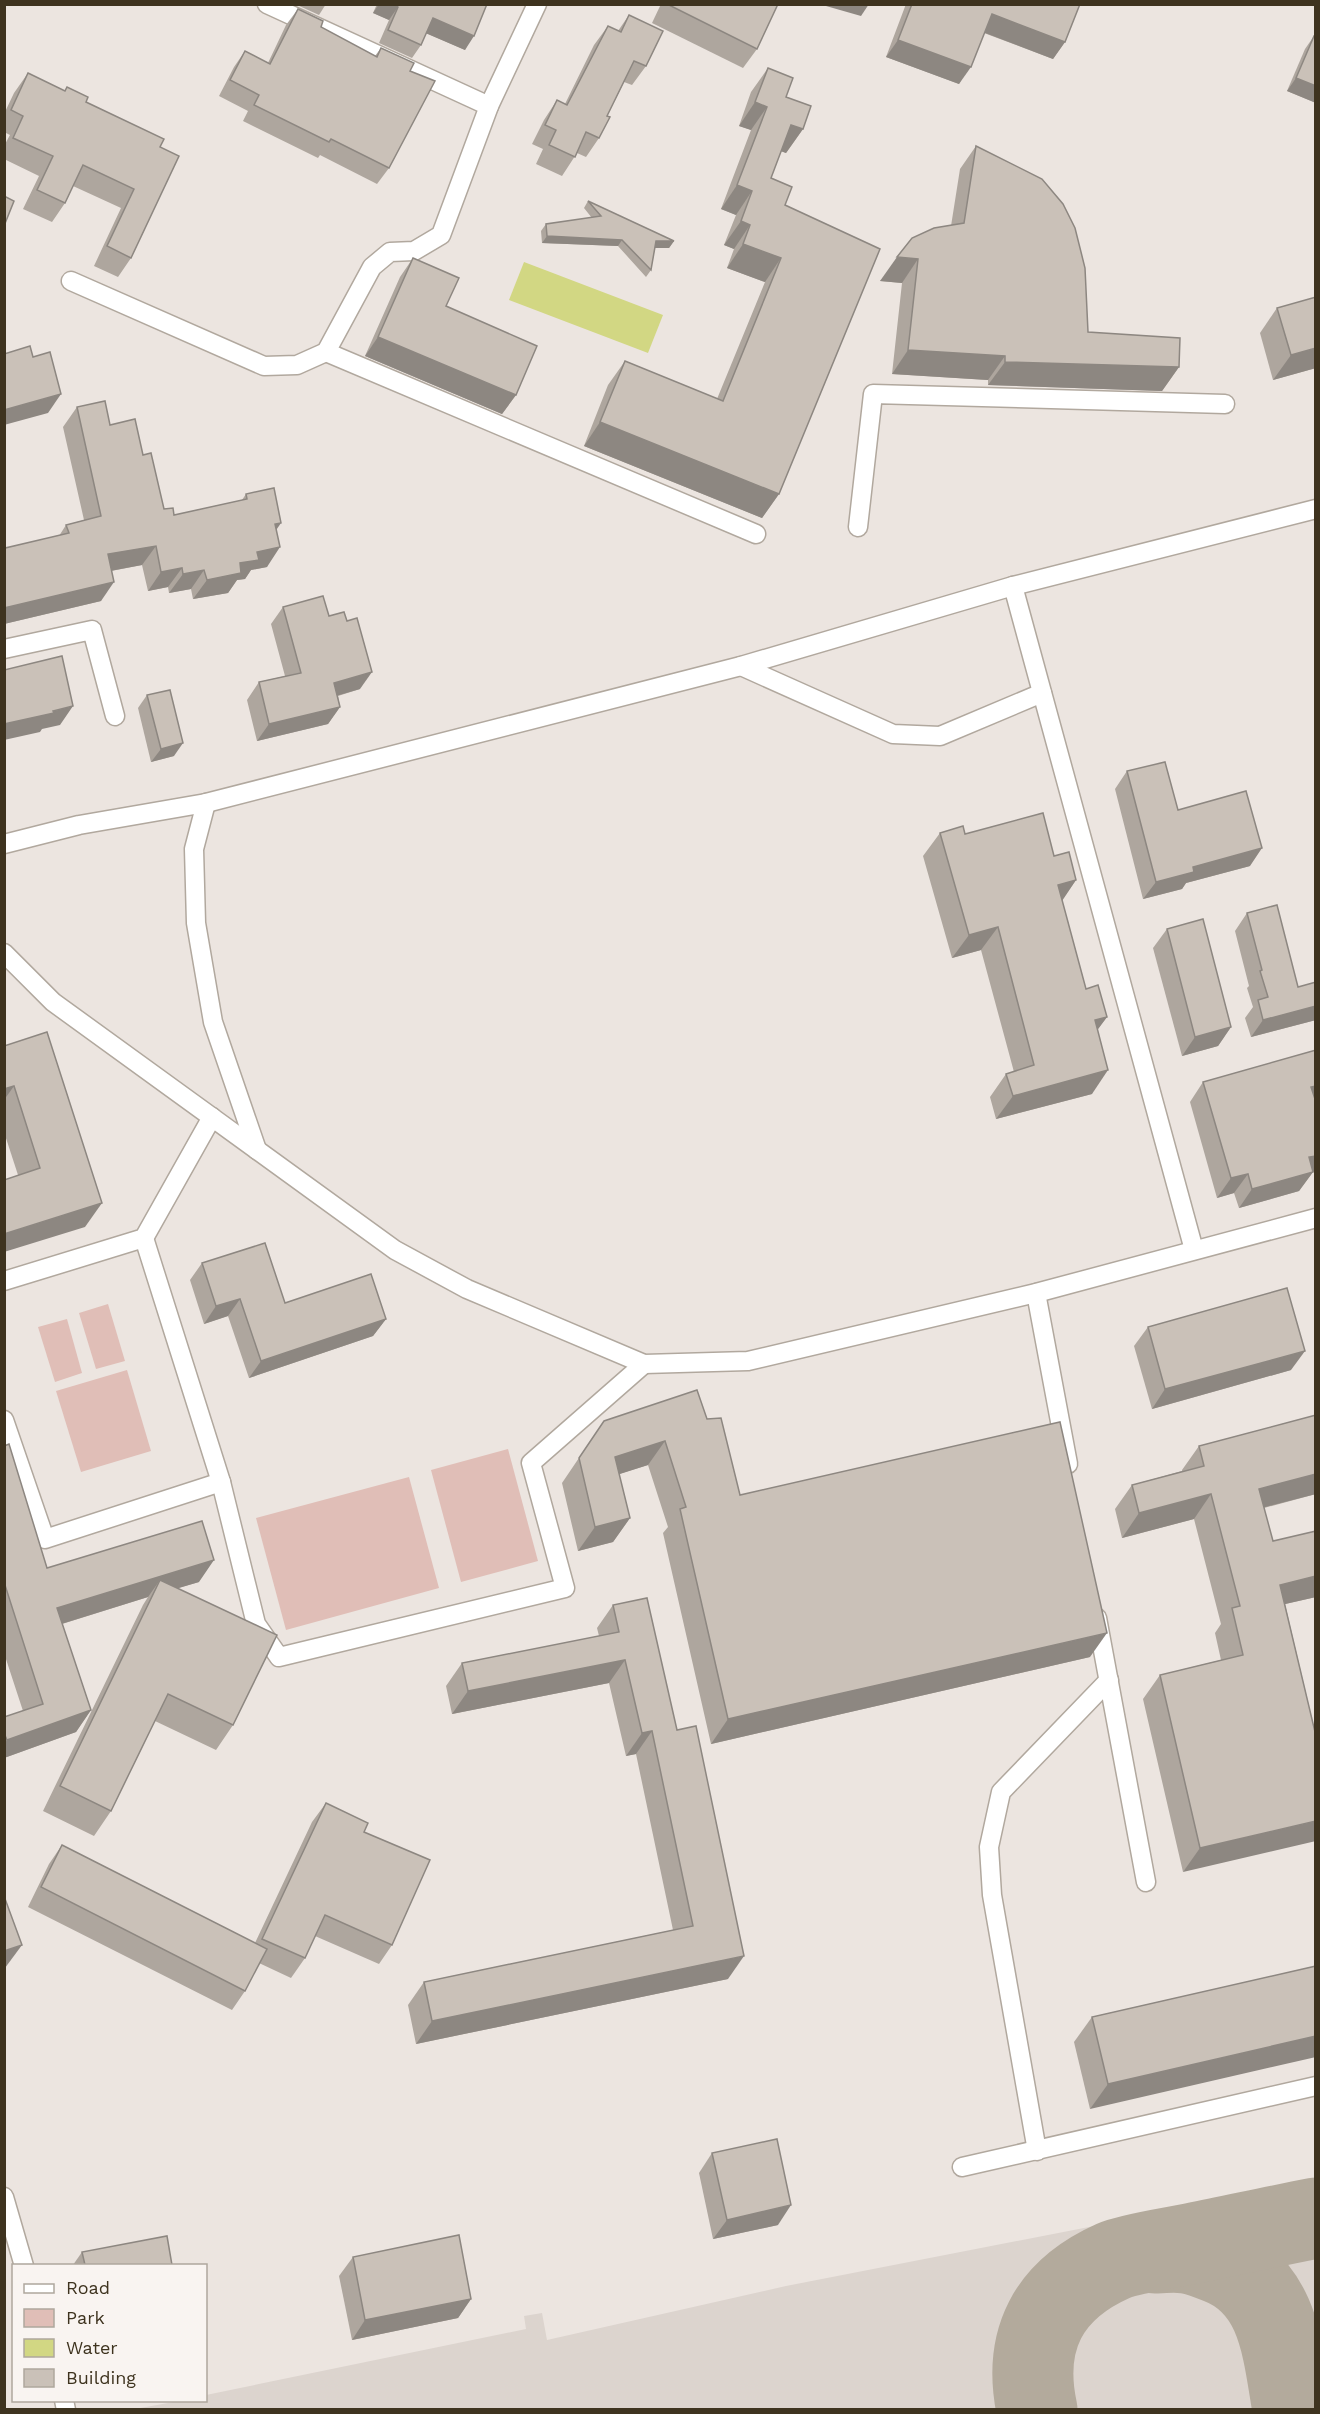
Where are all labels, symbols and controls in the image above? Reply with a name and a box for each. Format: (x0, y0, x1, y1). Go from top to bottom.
legend (12, 2264, 207, 2402)
text: Road (66, 2277, 110, 2298)
text: Park (66, 2307, 105, 2328)
text: Water (66, 2337, 118, 2358)
text: Building (66, 2367, 136, 2388)

